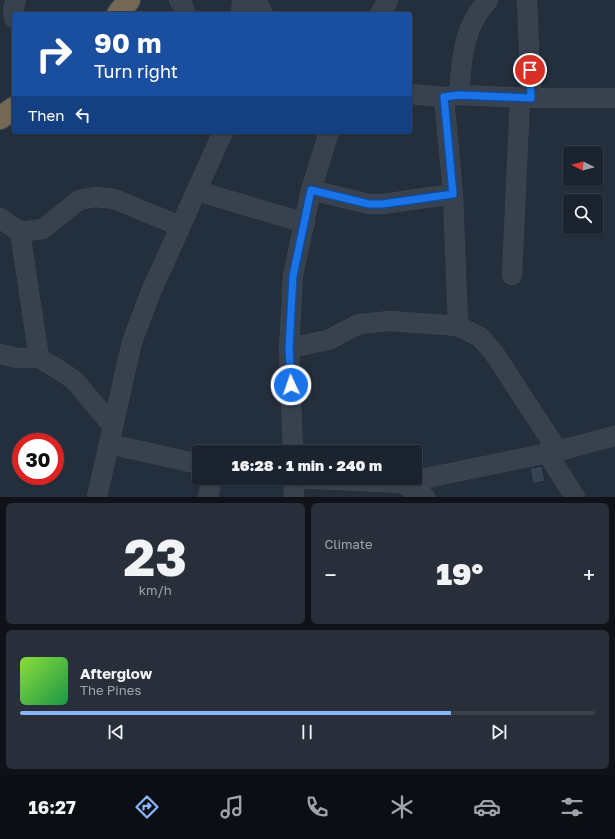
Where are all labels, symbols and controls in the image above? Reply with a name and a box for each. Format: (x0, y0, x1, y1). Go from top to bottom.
text: 90 m (94, 26, 161, 59)
icon: right (28, 28, 80, 80)
pin (513, 53, 547, 87)
icon: arrive (519, 59, 541, 81)
text: Turn right (94, 60, 178, 82)
icon: left (72, 104, 94, 126)
text: Then (28, 106, 64, 124)
north arrow (563, 146, 603, 186)
map controls (563, 146, 603, 234)
button: search (563, 194, 603, 234)
position arrow (270, 364, 312, 406)
speed limit sign: 30 (12, 433, 64, 485)
text: 16:28 · 1 min · 240 m (232, 456, 382, 474)
text: 23 (124, 525, 187, 587)
text: Climate (325, 536, 372, 552)
text: 19° (436, 556, 483, 592)
text: − (325, 561, 337, 588)
text: + (583, 561, 595, 588)
text: km/h (139, 582, 172, 598)
text: Afterglow (80, 664, 152, 682)
text: The Pines (80, 682, 141, 698)
icon: previous (105, 721, 127, 743)
icon: pause (296, 721, 318, 743)
icon: next (488, 721, 510, 743)
icon: directions (133, 793, 161, 821)
icon: music (218, 793, 246, 821)
icon: phone (303, 793, 331, 821)
icon: climate (388, 793, 416, 821)
icon: car (473, 793, 501, 821)
icon: filters (558, 793, 586, 821)
text: 16:27 (29, 796, 76, 818)

